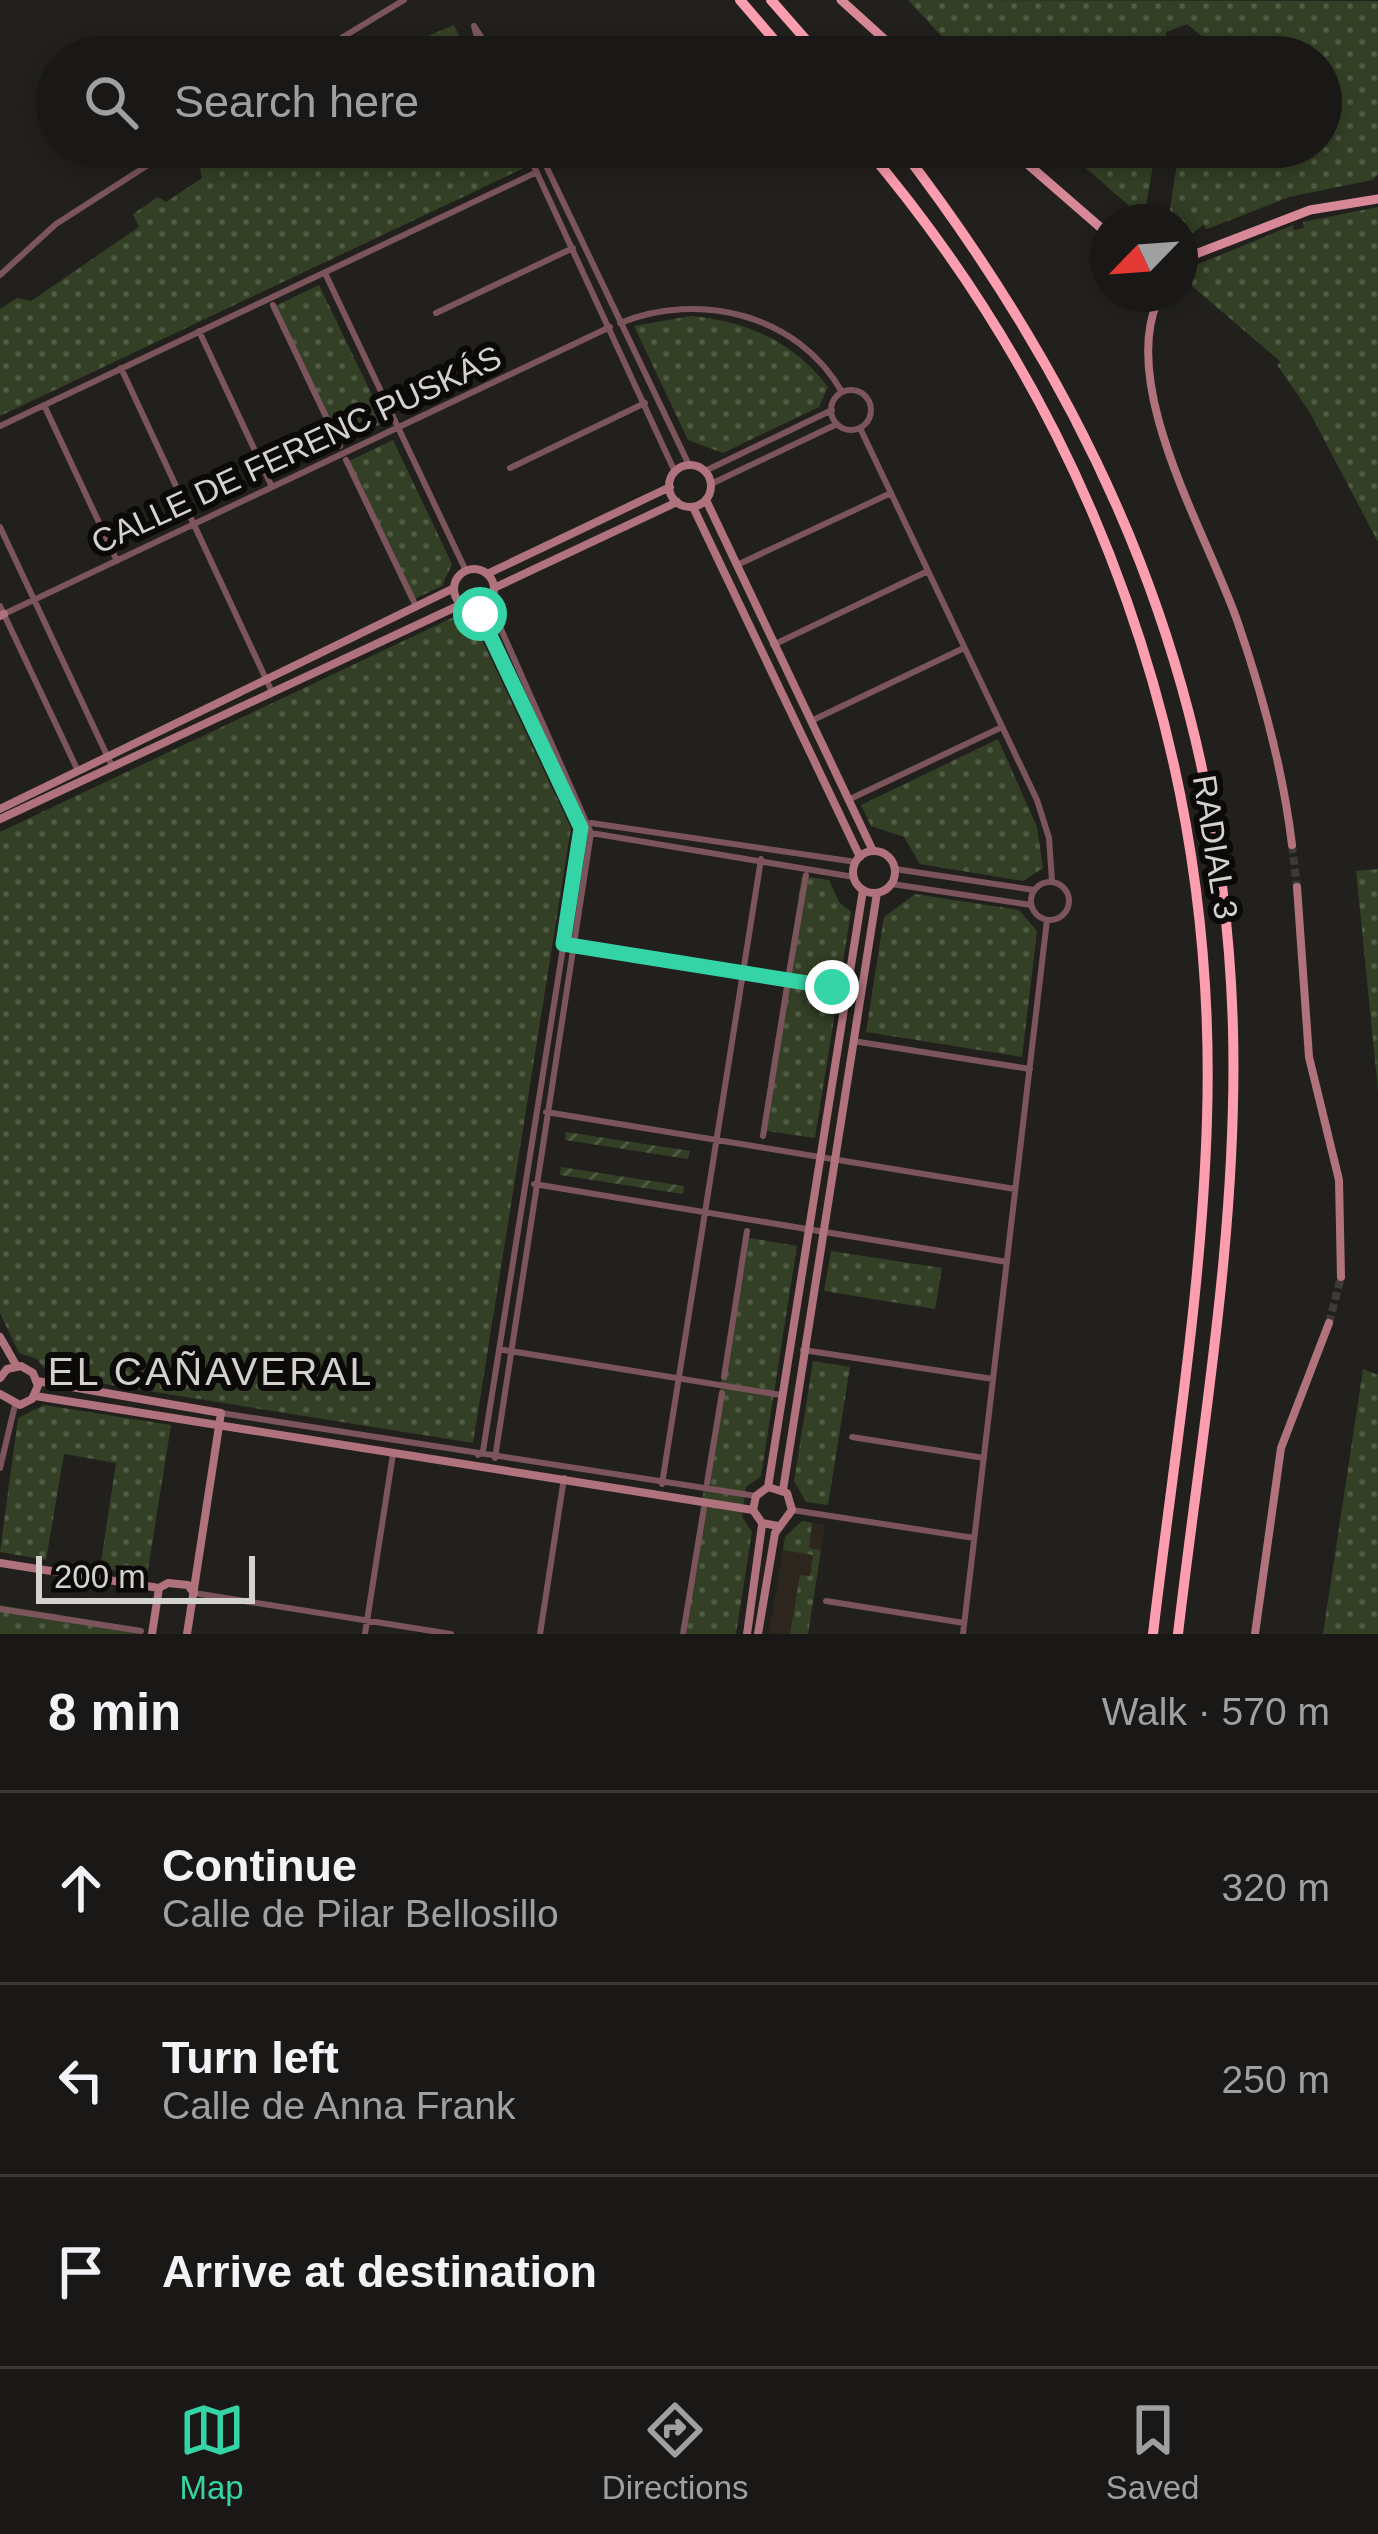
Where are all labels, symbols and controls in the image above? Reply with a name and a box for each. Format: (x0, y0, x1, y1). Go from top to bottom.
search box (36, 36, 1342, 168)
icon: search (78, 69, 144, 135)
text: Search here (174, 76, 419, 127)
north arrow (1090, 204, 1198, 312)
street label: CALLE DE FERENC PUSKÁS (86, 338, 507, 561)
route start (453, 587, 507, 641)
street label: RADIAL 3 (1186, 772, 1245, 922)
route end (805, 960, 859, 1014)
district label: EL CAÑAVERAL (48, 1350, 374, 1393)
scale bar (36, 1550, 255, 1603)
text: 200 m (54, 1558, 146, 1595)
text: 8 min (48, 1684, 181, 1741)
text: Walk · 570 m (1102, 1690, 1330, 1733)
text: Continue (162, 1840, 357, 1891)
icon: ahead (48, 1855, 114, 1921)
text: 320 m (1222, 1866, 1330, 1909)
text: Calle de Pilar Bellosillo (162, 1892, 559, 1935)
text: Turn left (162, 2032, 339, 2083)
icon: left (48, 2047, 114, 2113)
text: 250 m (1222, 2058, 1330, 2101)
text: Calle de Anna Frank (162, 2084, 515, 2127)
icon: arrive (48, 2239, 114, 2305)
text: Arrive at destination (162, 2246, 597, 2297)
tab: Map (179, 2397, 245, 2507)
tab: Directions (602, 2397, 749, 2507)
tab: Saved (1106, 2397, 1199, 2507)

